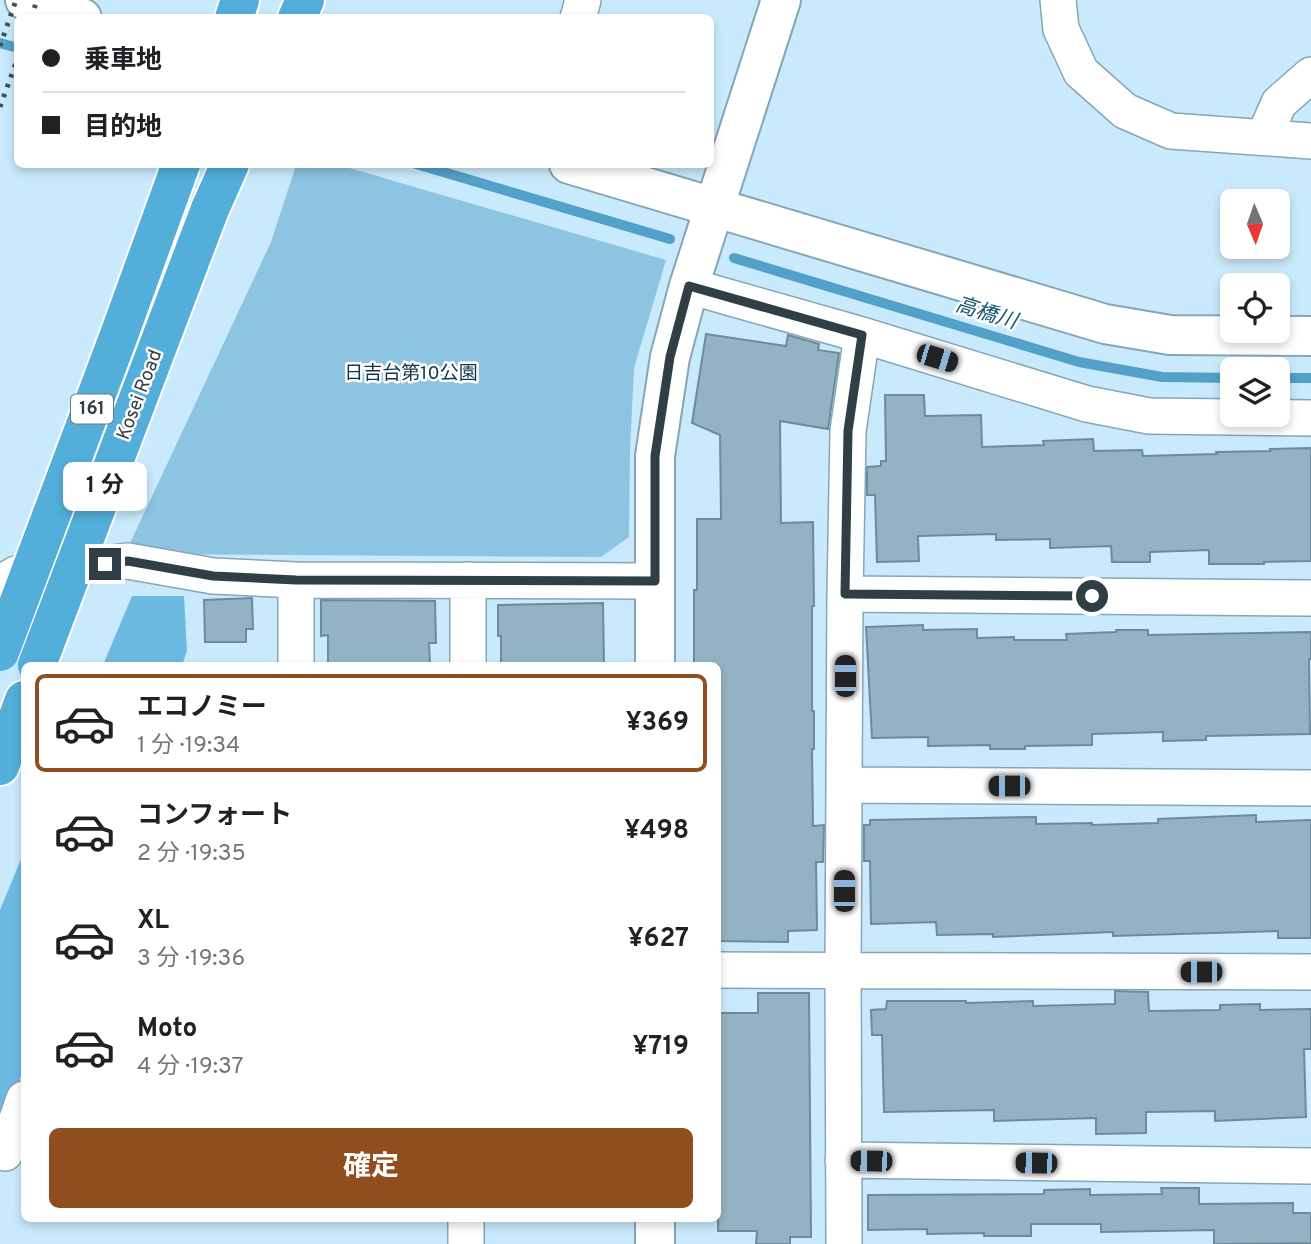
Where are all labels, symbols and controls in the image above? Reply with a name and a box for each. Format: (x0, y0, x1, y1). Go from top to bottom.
text: 乗車地 (84, 45, 162, 78)
text: 目的地 (84, 112, 162, 145)
north arrow (1220, 189, 1290, 259)
map controls (1220, 189, 1290, 427)
button: locate (1220, 273, 1290, 343)
water label: 高橋川 (952, 292, 1022, 337)
car (914, 342, 961, 374)
street label: Kosei Road (112, 346, 168, 444)
button: layers (1220, 357, 1290, 427)
park label: 日吉台第10公園 (344, 362, 478, 386)
road number: 161 (71, 394, 113, 424)
callout: 1 分 (63, 462, 147, 512)
text: 1 分 (86, 472, 124, 501)
route end (89, 548, 121, 580)
route start (1076, 580, 1108, 612)
car (835, 655, 856, 697)
icon: car (53, 692, 116, 755)
text: エコノミー (137, 692, 267, 725)
text: ¥369 (626, 707, 689, 740)
text: 1 分 · 19:34 (137, 732, 240, 761)
car (989, 776, 1031, 797)
icon: car (53, 800, 116, 863)
text: コンフォート (137, 800, 292, 833)
text: ¥498 (624, 815, 689, 848)
text: 2 分 · 19:35 (137, 840, 246, 869)
car (834, 870, 855, 912)
text: XL (137, 905, 169, 938)
icon: car (53, 908, 116, 971)
text: ¥627 (628, 923, 689, 956)
text: 3 分 · 19:36 (137, 945, 245, 974)
car (1181, 962, 1223, 983)
text: Moto (137, 1013, 197, 1046)
icon: car (53, 1016, 116, 1079)
text: ¥719 (632, 1031, 689, 1064)
text: 4 分 · 19:37 (137, 1053, 244, 1082)
button: 確定 (49, 1128, 693, 1208)
car (850, 1150, 893, 1172)
car (1015, 1152, 1058, 1174)

